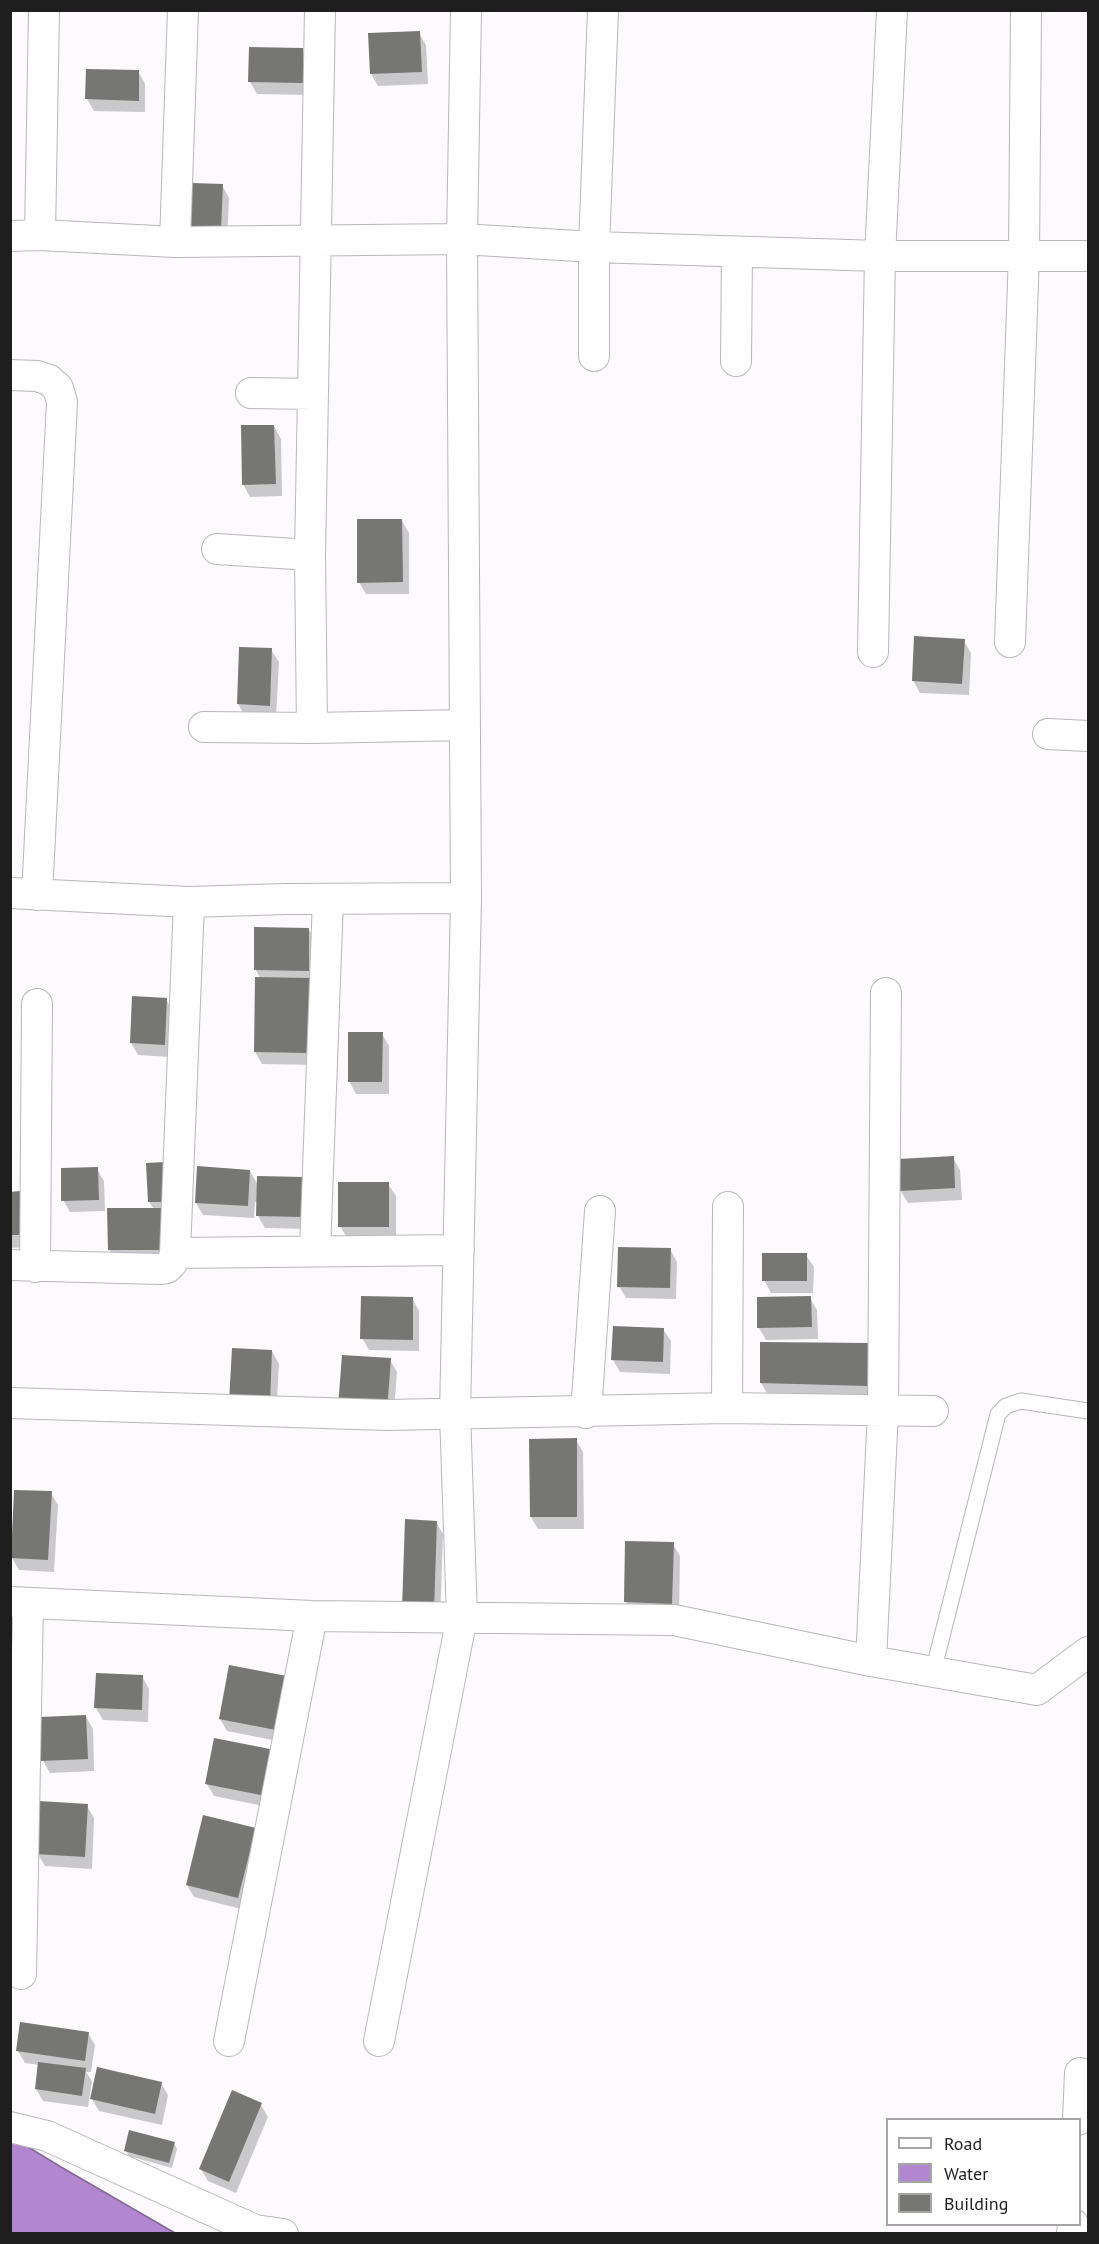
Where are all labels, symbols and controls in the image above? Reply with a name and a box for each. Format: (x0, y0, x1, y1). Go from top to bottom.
legend (886, 2118, 1081, 2226)
text: Road (944, 2132, 982, 2155)
text: Water (944, 2162, 988, 2185)
text: Building (944, 2192, 1008, 2215)

